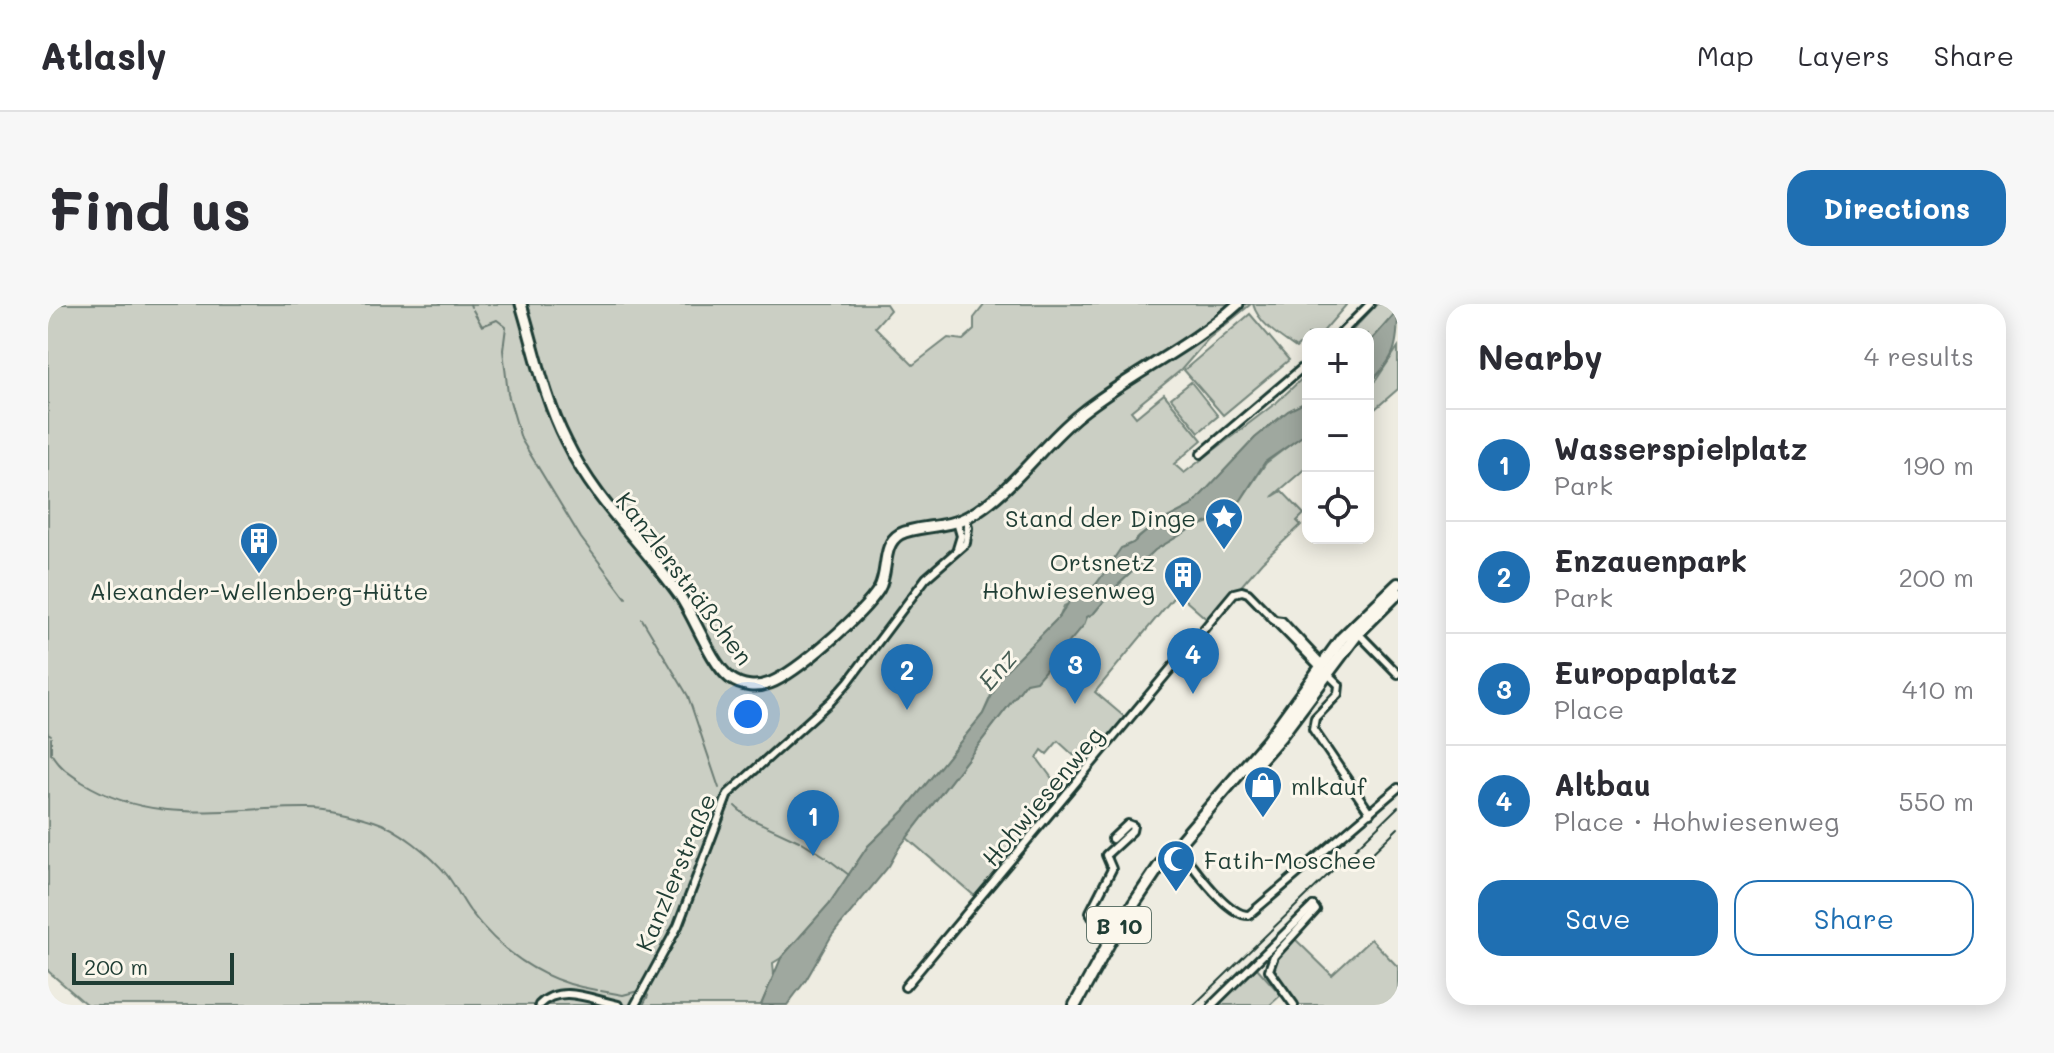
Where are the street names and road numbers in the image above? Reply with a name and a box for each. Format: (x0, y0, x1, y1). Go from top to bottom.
street label: Kanzlersträßchen (610, 485, 760, 671)
street label: Hohwiesenweg (975, 720, 1109, 872)
street label: Kanzlerstraße (628, 788, 722, 956)
road number: B 10 (1087, 907, 1151, 943)

